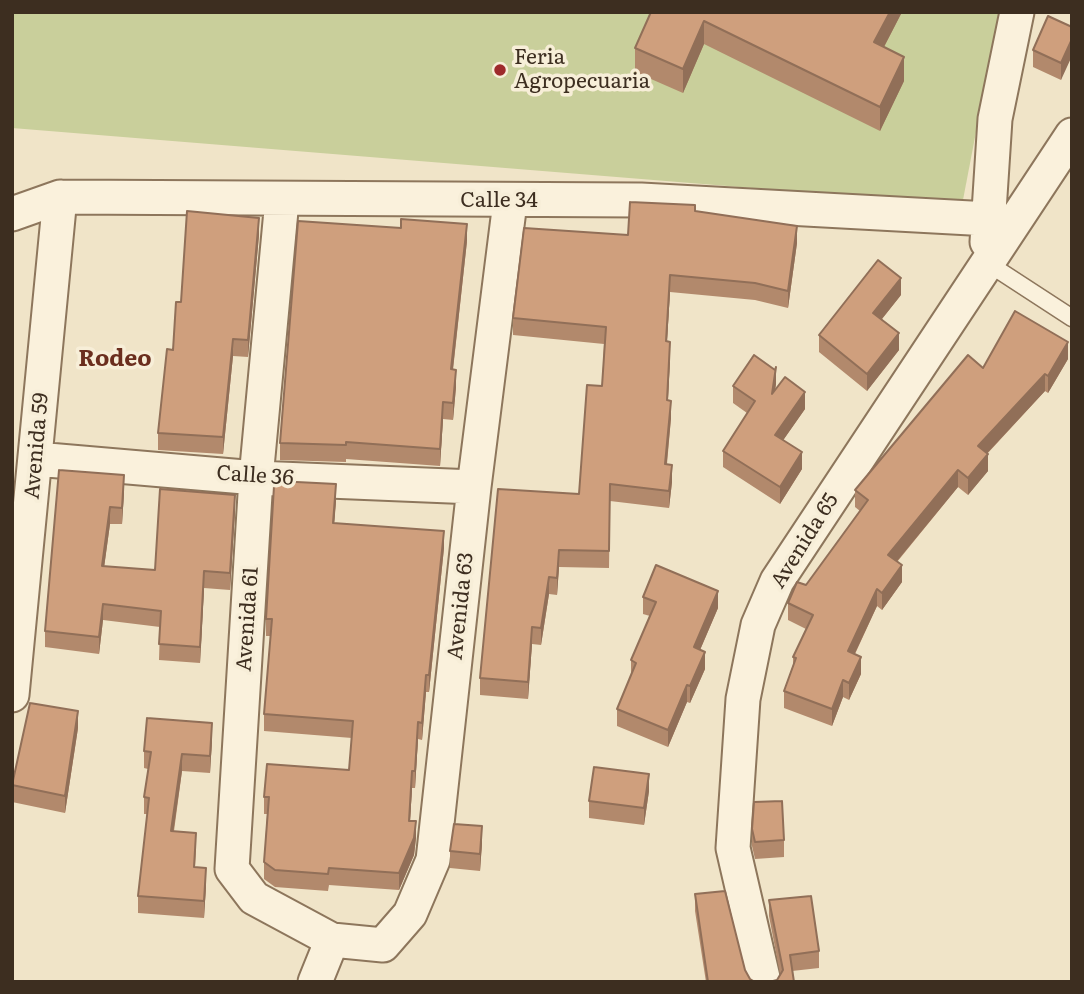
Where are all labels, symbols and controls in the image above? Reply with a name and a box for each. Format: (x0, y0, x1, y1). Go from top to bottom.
place label: Feria Agropecuaria (514, 45, 650, 95)
marker: Feria Agropecuaria (492, 62, 508, 78)
street label: Calle 34 (460, 188, 538, 214)
district label: Rodeo (78, 345, 152, 373)
street label: Avenida 59 (20, 392, 54, 500)
street label: Calle 36 (216, 461, 294, 491)
street label: Avenida 65 (766, 489, 844, 593)
street label: Avenida 63 (443, 551, 479, 661)
street label: Avenida 61 (232, 566, 264, 672)

